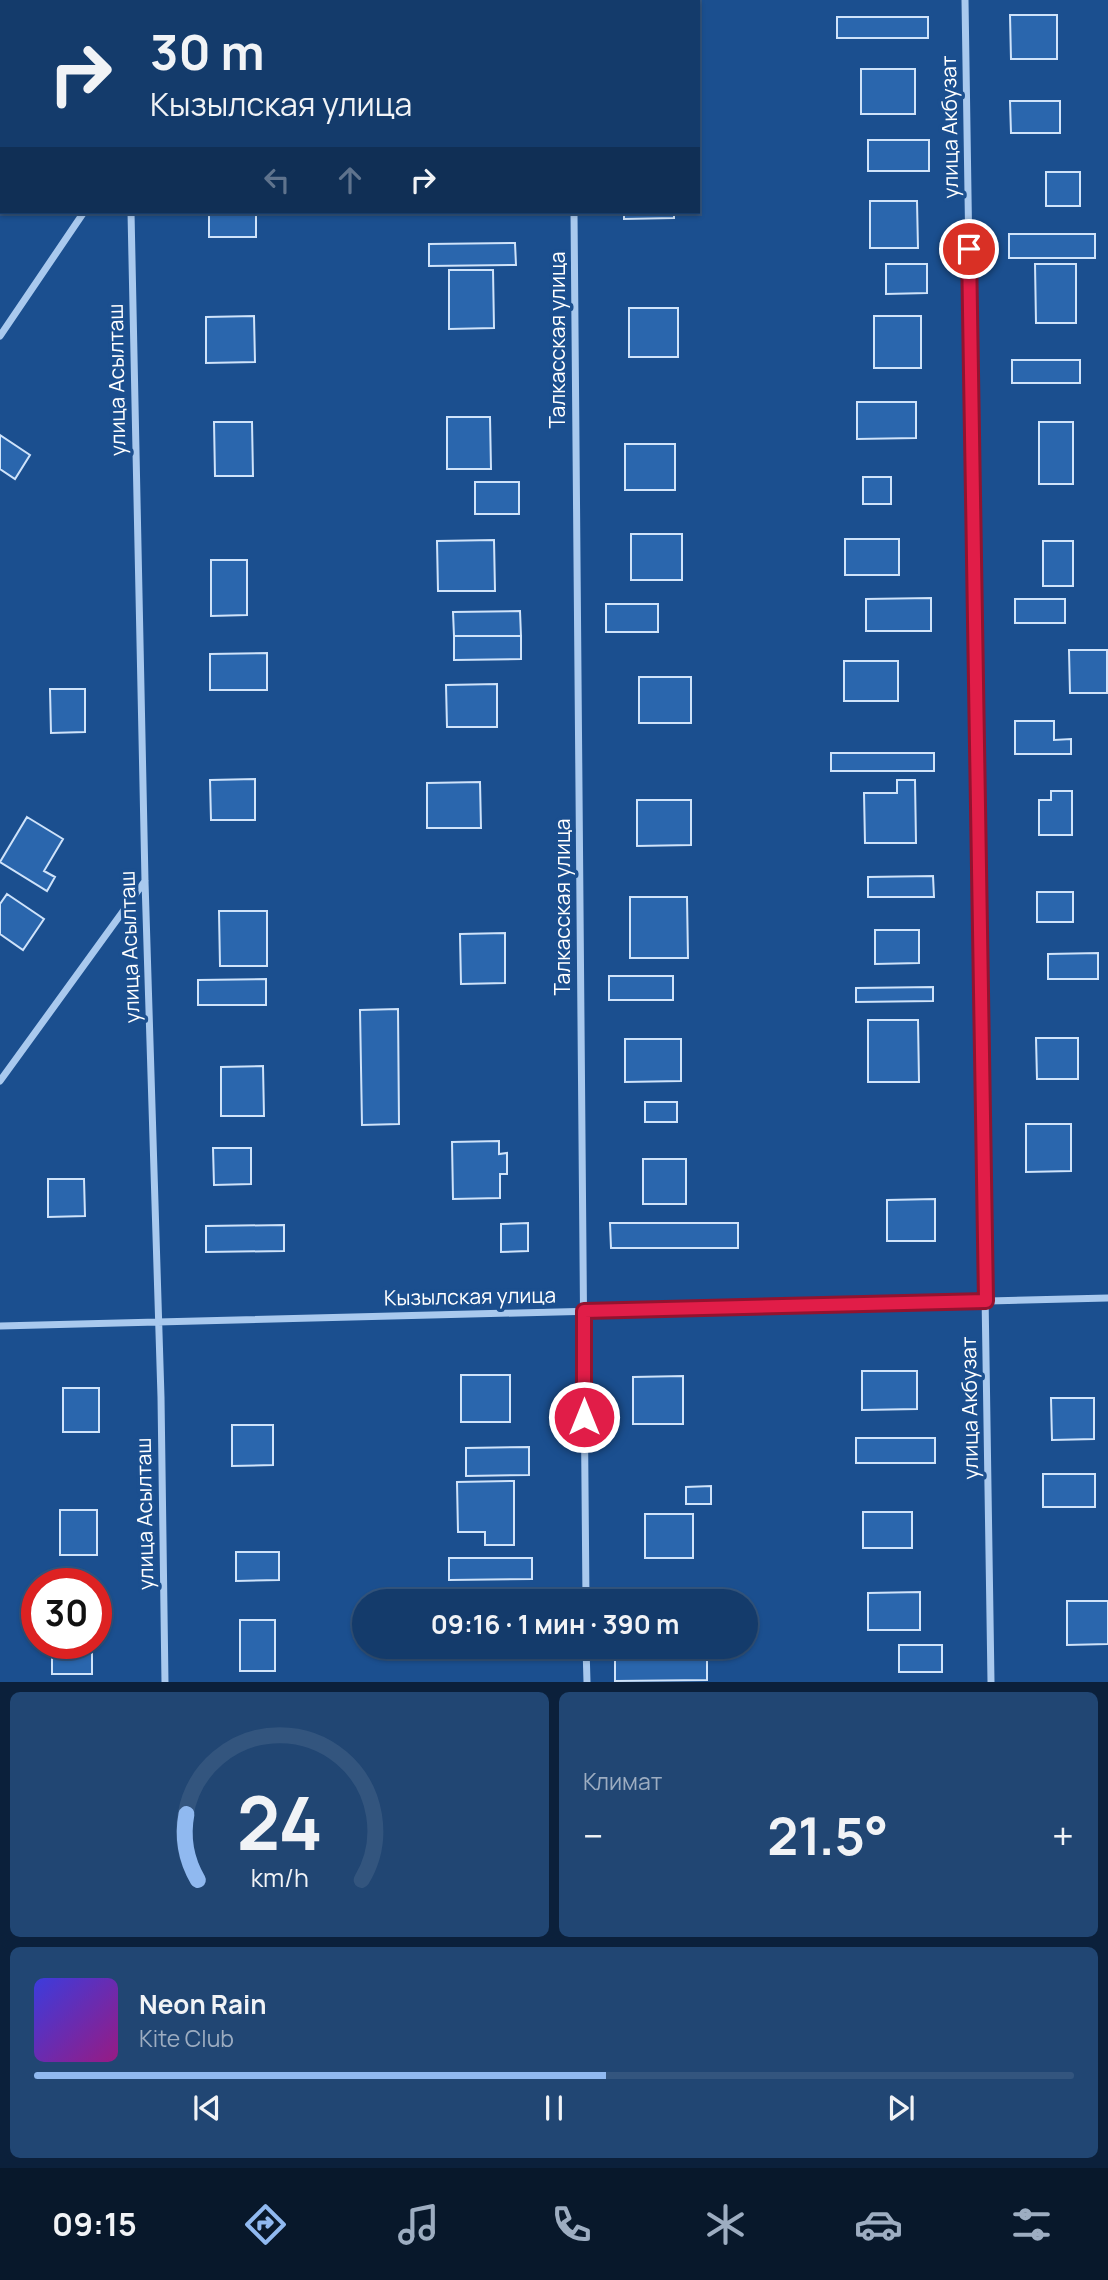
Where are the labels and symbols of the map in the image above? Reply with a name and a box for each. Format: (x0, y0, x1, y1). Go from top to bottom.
street label: улица Акбузат (934, 55, 964, 199)
pin (939, 219, 999, 279)
street label: Талкасская улица (543, 251, 571, 429)
street label: улица Асылташ (101, 304, 131, 456)
street label: Талкасская улица (548, 818, 576, 996)
street label: улица Асылташ (112, 870, 146, 1024)
street label: Кызылская улица (384, 1280, 556, 1312)
street label: улица Акбузат (954, 1336, 984, 1480)
position arrow (547, 1380, 621, 1454)
street label: улица Асылташ (129, 1438, 159, 1590)
speed limit sign: 30 (21, 1568, 112, 1659)

